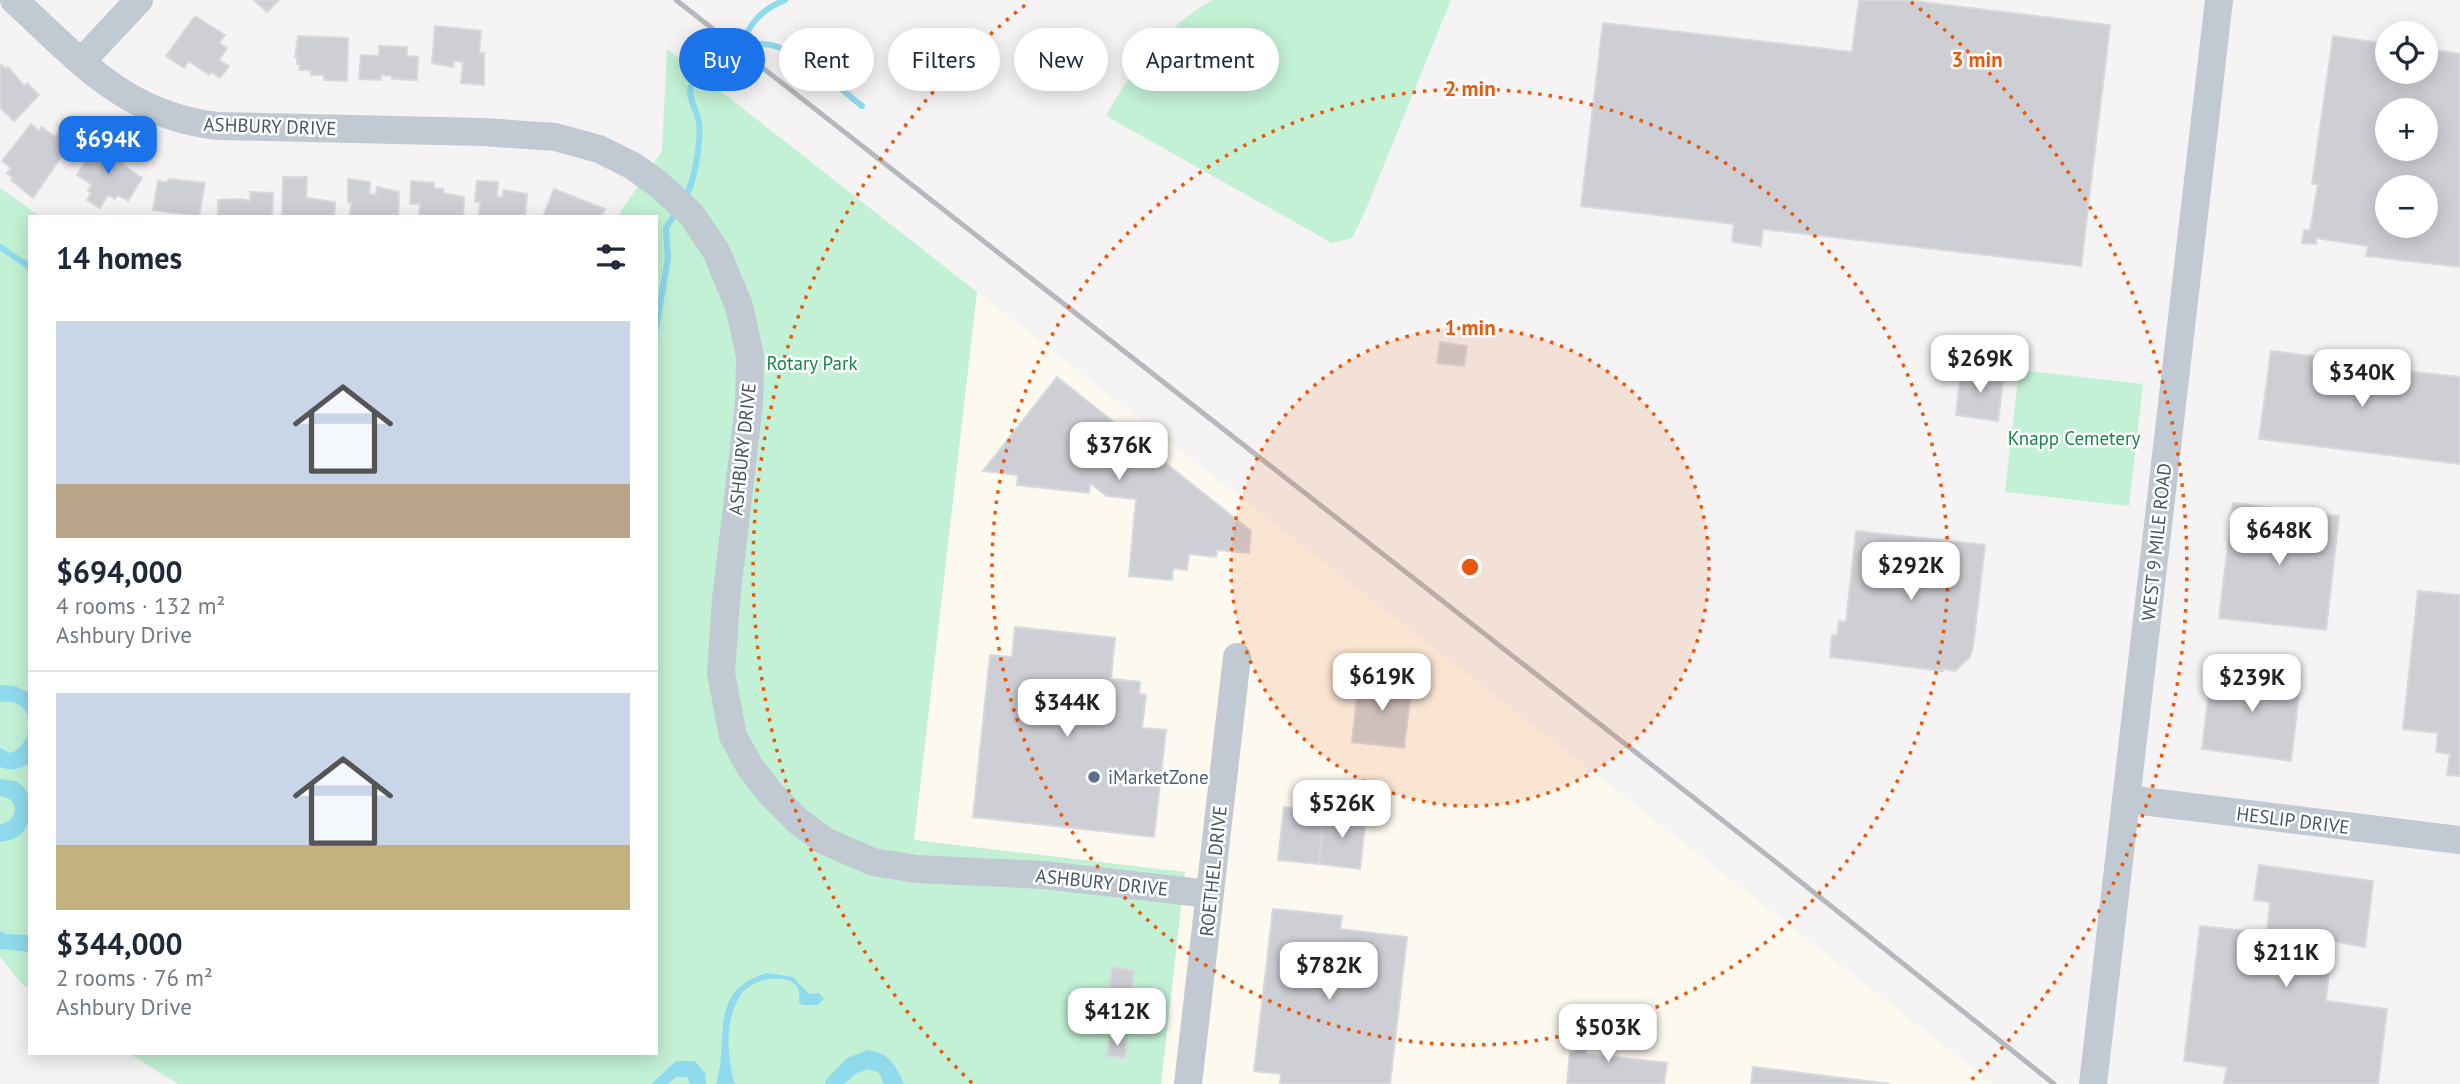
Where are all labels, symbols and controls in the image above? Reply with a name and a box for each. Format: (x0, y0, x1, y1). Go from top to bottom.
map controls (2375, 21, 2438, 238)
button: locate (2375, 21, 2438, 84)
chip: Buy (679, 28, 765, 91)
chip: Rent (779, 28, 874, 91)
chip: Filters (888, 28, 1000, 91)
chip: New (1014, 28, 1108, 91)
chip: Apartment (1122, 28, 1279, 91)
text: 3 min (1951, 46, 2003, 73)
text: 2 min (1444, 75, 1496, 102)
button: + (2375, 98, 2438, 161)
street label: ASHBURY DRIVE (203, 112, 337, 140)
pin: $694K (59, 116, 157, 176)
text: $694K (75, 124, 141, 153)
button: − (2375, 175, 2438, 238)
text: 14 homes (56, 238, 182, 277)
icon: filters (592, 238, 630, 276)
text: 1 min (1444, 314, 1496, 341)
pin: $269K (1931, 336, 2029, 395)
text: $269K (1947, 343, 2013, 372)
pin: $340K (2313, 350, 2411, 409)
park label: Rotary Park (766, 351, 858, 375)
text: $340K (2329, 357, 2395, 386)
icon: home (280, 366, 406, 492)
street label: ASHBURY DRIVE (723, 382, 761, 516)
pin: $376K (1070, 422, 1168, 482)
park label: Knapp Cemetery (2008, 426, 2140, 450)
text: $376K (1086, 430, 1152, 459)
street label: WEST 9 MILE ROAD (2136, 462, 2176, 622)
pin: $648K (2230, 508, 2328, 567)
text: $648K (2246, 515, 2312, 544)
pin: $292K (1862, 542, 1960, 602)
text: $292K (1878, 550, 1944, 579)
text: $694,000 (56, 552, 183, 591)
centre of rings (1458, 555, 1482, 579)
text: 4 rooms · 132 m² (56, 591, 225, 620)
text: Ashbury Drive (56, 620, 192, 649)
pin: $619K (1333, 654, 1431, 713)
pin: $239K (2203, 654, 2301, 714)
text: $619K (1349, 661, 1415, 690)
text: $239K (2219, 662, 2285, 691)
pin: $344K (1018, 680, 1116, 739)
text: $344K (1034, 687, 1100, 716)
icon: home (280, 738, 406, 864)
place label: iMarketZone (1108, 765, 1209, 789)
marker: iMarketZone (1086, 769, 1102, 785)
pin: $526K (1293, 780, 1391, 840)
text: $526K (1309, 788, 1375, 817)
street label: HESLIP DRIVE (2235, 801, 2351, 839)
street label: ROETHEL DRIVE (1194, 804, 1232, 938)
street label: ASHBURY DRIVE (1035, 863, 1169, 901)
text: $344,000 (56, 924, 183, 963)
pin: $211K (2237, 930, 2335, 989)
text: $211K (2253, 937, 2319, 966)
pin: $782K (1280, 942, 1378, 1002)
text: $782K (1296, 950, 1362, 979)
text: 2 rooms · 76 m² (56, 963, 213, 992)
pin: $412K (1068, 988, 1166, 1048)
text: Ashbury Drive (56, 992, 192, 1021)
text: $412K (1084, 996, 1150, 1025)
pin: $503K (1559, 1004, 1657, 1064)
text: $503K (1575, 1012, 1641, 1041)

